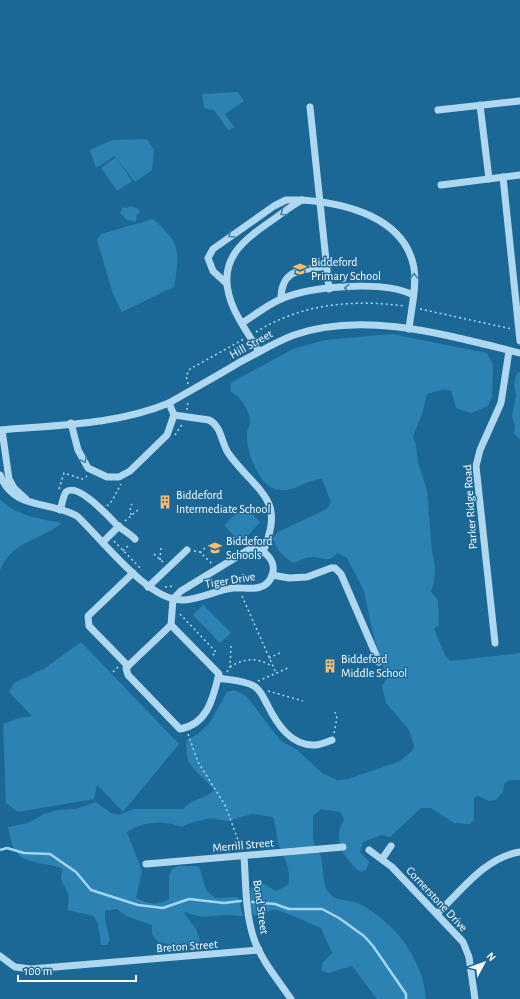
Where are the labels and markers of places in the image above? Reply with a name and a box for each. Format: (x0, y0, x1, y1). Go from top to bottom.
place label: Biddeford Primary School (311, 256, 381, 283)
school or university icon: Biddeford Primary School (292, 261, 308, 277)
place label: Biddeford Intermediate School (176, 489, 270, 515)
building icon: Biddeford Intermediate School (157, 494, 173, 510)
place label: Biddeford Schools (226, 535, 273, 561)
school or university icon: Biddeford Schools (207, 540, 223, 556)
place label: Biddeford Middle School (341, 653, 407, 679)
building icon: Biddeford Middle School (322, 658, 338, 674)

